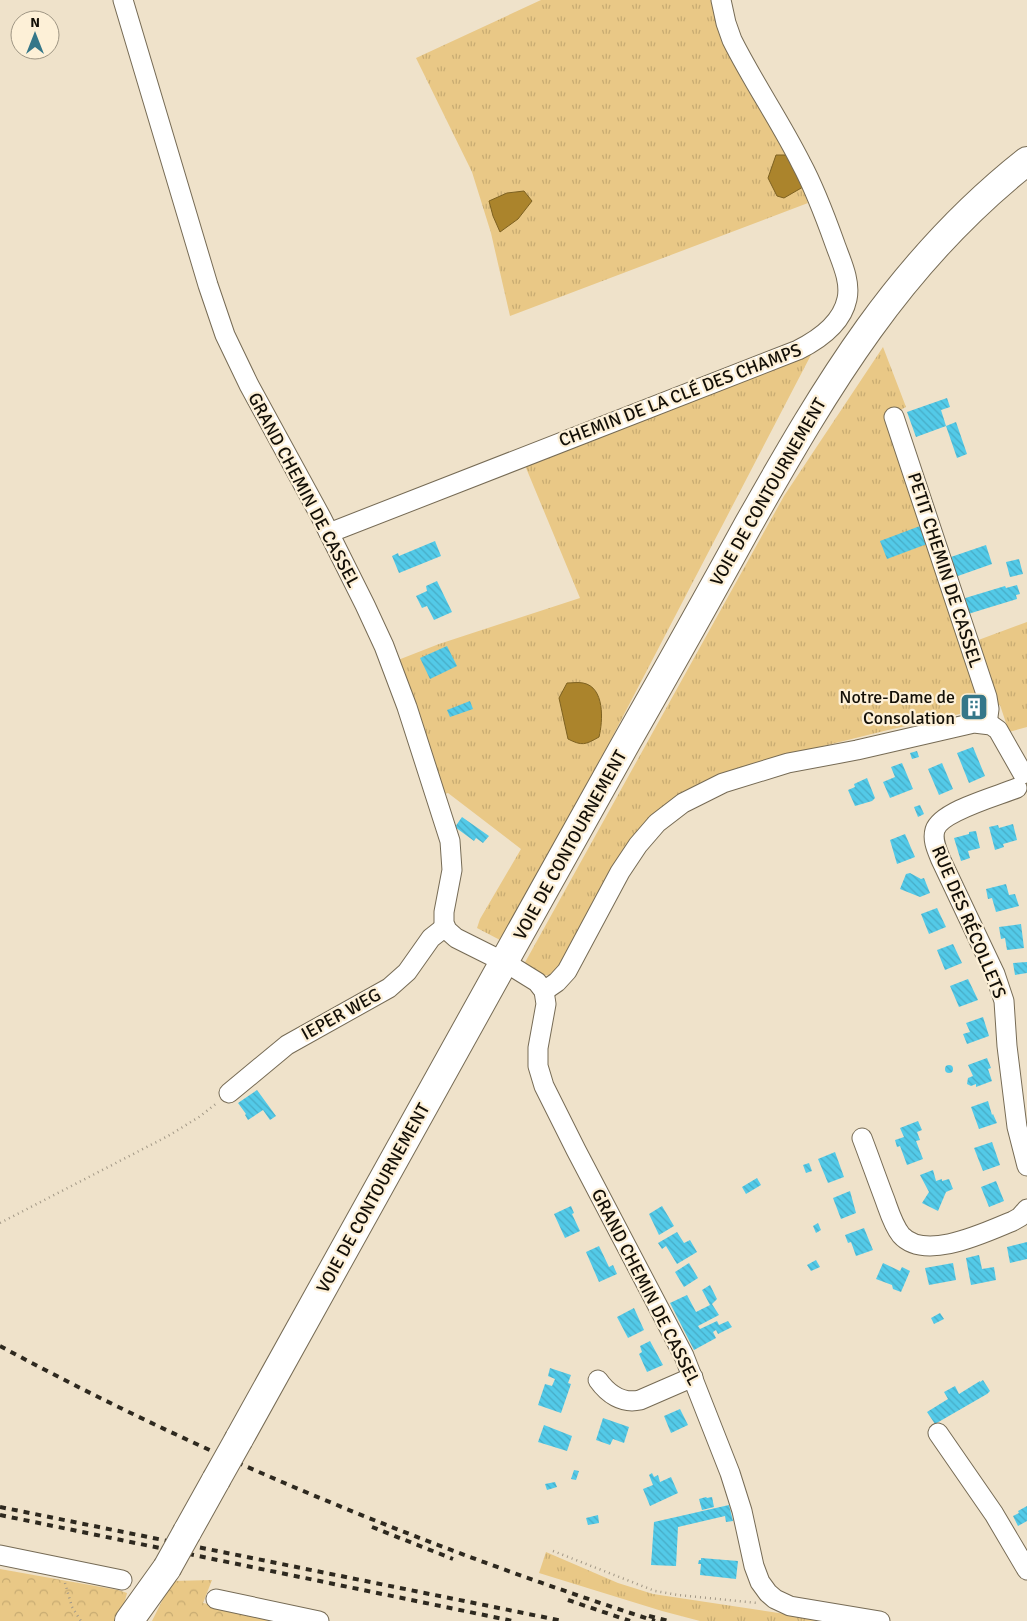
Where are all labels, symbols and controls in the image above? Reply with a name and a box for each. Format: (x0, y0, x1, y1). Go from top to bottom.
north arrow (10, 10, 60, 60)
text: N (30, 14, 40, 31)
street label: CHEMIN DE LA CLÉ DES CHAMPS (556, 339, 804, 451)
street label: GRAND CHEMIN DE CASSEL (243, 389, 365, 591)
street label: VOIE DE CONTOURNEMENT (705, 394, 831, 590)
street label: PETIT CHEMIN DE CASSEL (903, 470, 987, 670)
place label: Notre-Dame de Consolation (839, 686, 955, 729)
building icon: Notre-Dame de Consolation (959, 692, 989, 722)
street label: VOIE DE CONTOURNEMENT (509, 746, 631, 944)
street label: RUE DES RÉCOLLETS (927, 842, 1011, 1002)
street label: IEPER WEG (297, 983, 385, 1045)
street label: VOIE DE CONTOURNEMENT (312, 1099, 434, 1297)
street label: GRAND CHEMIN DE CASSEL (587, 1185, 705, 1389)

